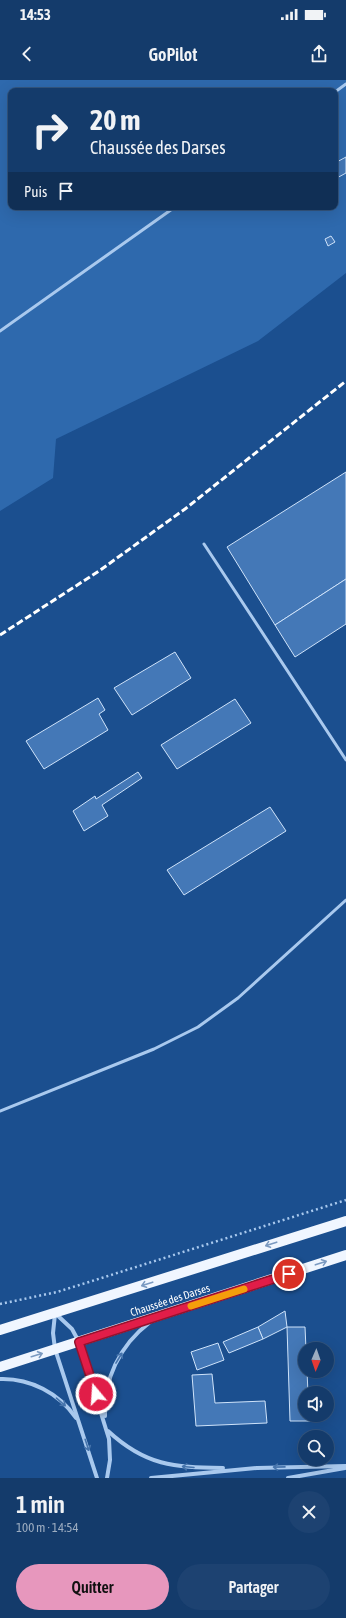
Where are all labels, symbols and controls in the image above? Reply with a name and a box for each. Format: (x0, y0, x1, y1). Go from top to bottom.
text: 14:53 (20, 6, 51, 23)
icon: back (16, 43, 38, 65)
icon: share (308, 43, 330, 65)
text: GoPilot (149, 44, 197, 65)
icon: right (24, 104, 76, 156)
text: 20 m (90, 104, 140, 136)
text: Chaussée des Darses (90, 137, 226, 158)
icon: arrive (55, 180, 77, 202)
text: Puis (24, 183, 47, 200)
one-way arrow (265, 1241, 278, 1248)
pin (272, 1257, 306, 1291)
one-way arrow (314, 1259, 327, 1266)
icon: arrive (278, 1263, 300, 1285)
one-way arrow (141, 1280, 153, 1288)
street label: Chaussée des Darses (129, 1281, 211, 1318)
north arrow (298, 1342, 334, 1378)
map controls (298, 1342, 334, 1466)
one-way arrow (31, 1351, 44, 1358)
one-way arrow (115, 1353, 123, 1364)
position arrow (75, 1373, 117, 1415)
button: sound (298, 1386, 334, 1422)
one-way arrow (56, 1397, 66, 1406)
button: search (298, 1430, 334, 1466)
one-way arrow (83, 1439, 91, 1451)
one-way arrow (273, 1463, 286, 1471)
one-way arrow (182, 1464, 195, 1471)
text: 1 min (16, 1491, 65, 1518)
button: close (288, 1491, 330, 1533)
text: 100 m · 14:54 (16, 1520, 79, 1535)
button: Quitter (16, 1564, 169, 1610)
button: Partager (177, 1564, 330, 1610)

